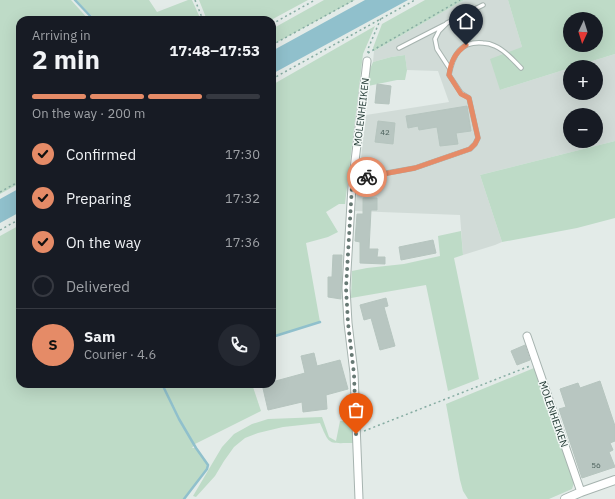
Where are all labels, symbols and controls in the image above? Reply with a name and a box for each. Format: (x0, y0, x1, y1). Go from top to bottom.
pin (449, 4, 483, 45)
icon: home (455, 10, 477, 32)
north arrow (563, 12, 603, 52)
map controls (563, 12, 603, 148)
text: Arriving in (32, 27, 91, 44)
text: 17:48–17:53 (169, 41, 260, 60)
text: 2 min (32, 42, 100, 76)
button: + (563, 60, 603, 100)
street label: MOLENHEIKEN (351, 77, 372, 147)
text: On the way · 200 m (32, 105, 145, 122)
button: − (563, 108, 603, 148)
house number: 42 (380, 127, 390, 137)
icon: check (32, 143, 54, 165)
text: Confirmed (66, 145, 136, 164)
text: 17:30 (225, 146, 260, 163)
courier (347, 157, 387, 197)
icon: bike (356, 166, 378, 188)
icon: check (32, 187, 54, 209)
text: Preparing (66, 189, 131, 208)
text: 17:32 (225, 190, 260, 207)
icon: check (32, 231, 54, 253)
text: On the way (66, 233, 141, 252)
text: 17:36 (225, 234, 260, 251)
text: Delivered (66, 277, 130, 296)
button: phone (218, 324, 260, 366)
text: Sam (84, 327, 115, 346)
text: S (48, 335, 58, 354)
text: Courier · 4.6 (84, 346, 156, 363)
street label: MOLENHEIKEN (536, 379, 571, 449)
pin (339, 393, 373, 434)
icon: bag (345, 399, 367, 421)
house number: 56 (591, 460, 601, 470)

